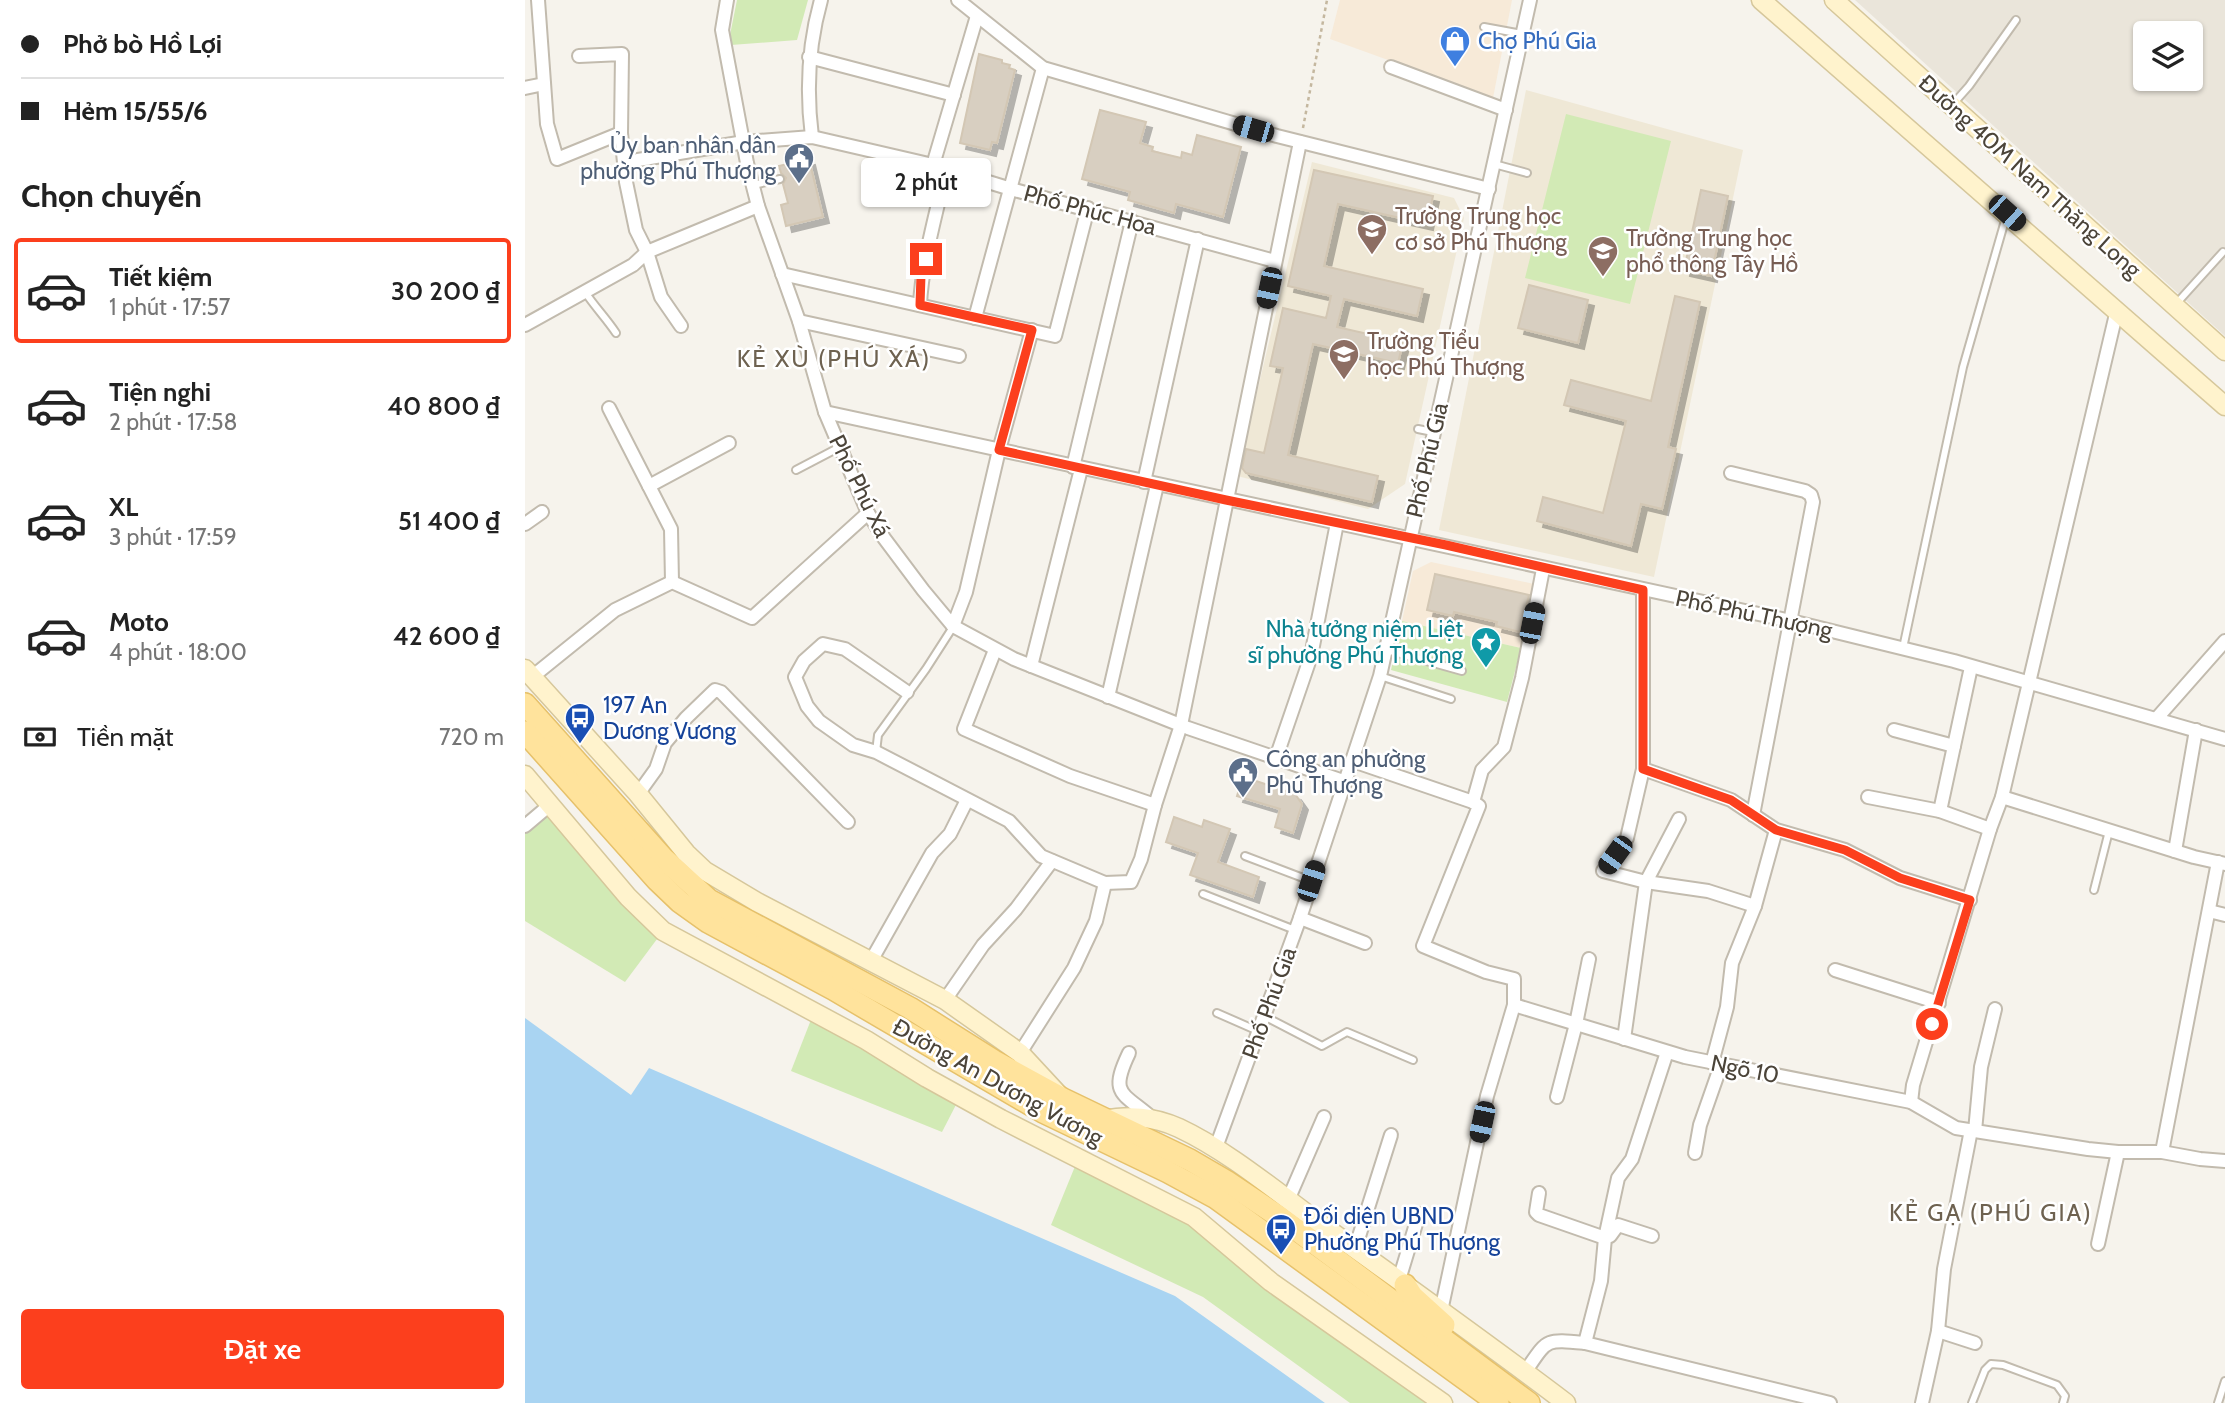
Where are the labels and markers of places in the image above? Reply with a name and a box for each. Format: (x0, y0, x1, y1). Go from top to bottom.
shop icon: Chợ Phú Gia (1438, 24, 1472, 68)
place label: Chợ Phú Gia (1478, 27, 1596, 55)
place label: Ủy ban nhân dân phường Phú Thượng (580, 130, 777, 185)
public building icon: Ủy ban nhân dân phường Phú Thượng (782, 141, 816, 185)
place label: Trường Trung học cơ sở Phú Thượng (1395, 202, 1567, 256)
school or university icon: Trường Trung học cơ sở Phú Thượng (1355, 212, 1389, 256)
place label: Trường Trung học phổ thông Tây Hồ (1626, 224, 1798, 278)
school or university icon: Trường Trung học phổ thông Tây Hồ (1586, 234, 1620, 278)
place label: Trường Tiểu học Phú Thượng (1367, 327, 1525, 381)
school or university icon: Trường Tiểu học Phú Thượng (1327, 337, 1361, 381)
place label: Nhà tưởng niệm Liệt sĩ phường Phú Thượng (1248, 615, 1464, 669)
place icon: Nhà tưởng niệm Liệt sĩ phường Phú Thượng (1469, 625, 1503, 669)
place label: 197 An Dương Vương (603, 691, 737, 745)
bus stop icon: 197 An Dương Vương (563, 701, 597, 745)
place label: Công an phường Phú Thượng (1266, 745, 1426, 799)
public building icon: Công an phường Phú Thượng (1226, 755, 1260, 799)
place label: Đối diện UBND Phường Phú Thượng (1304, 1202, 1501, 1256)
bus stop icon: Đối diện UBND Phường Phú Thượng (1264, 1212, 1298, 1256)

